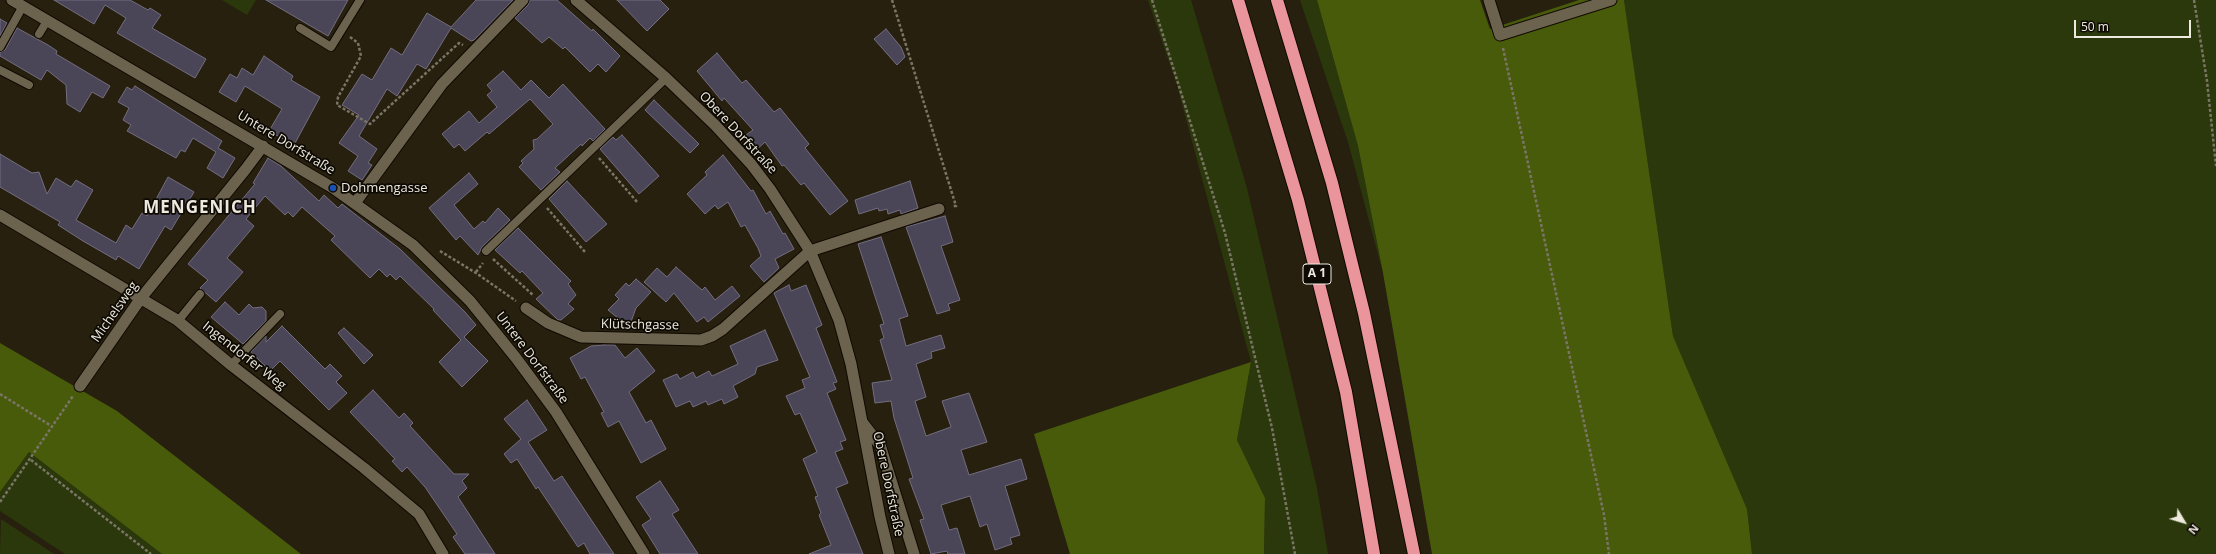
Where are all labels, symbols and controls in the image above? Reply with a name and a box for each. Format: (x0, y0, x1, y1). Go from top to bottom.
scale bar (2076, 12, 2193, 38)
text: 50 m (2081, 18, 2109, 35)
street label: Obere Dorfstraße (696, 89, 780, 177)
street label: Untere Dorfstraße (234, 108, 338, 178)
place label: Dohmengasse (341, 180, 428, 196)
marker: Dohmengasse (328, 183, 338, 193)
district label: MENGENICH (143, 198, 257, 218)
road number: A 1 (1303, 264, 1331, 284)
street label: Michelsweg (88, 279, 142, 345)
street label: Untere Dorfstraße (492, 309, 572, 407)
street label: Klütschgasse (601, 317, 679, 333)
street label: Ingendorfer Weg (199, 319, 289, 393)
street label: Obere Dorfstraße (869, 430, 907, 538)
north arrow (2164, 502, 2204, 542)
text: N (2185, 522, 2203, 538)

